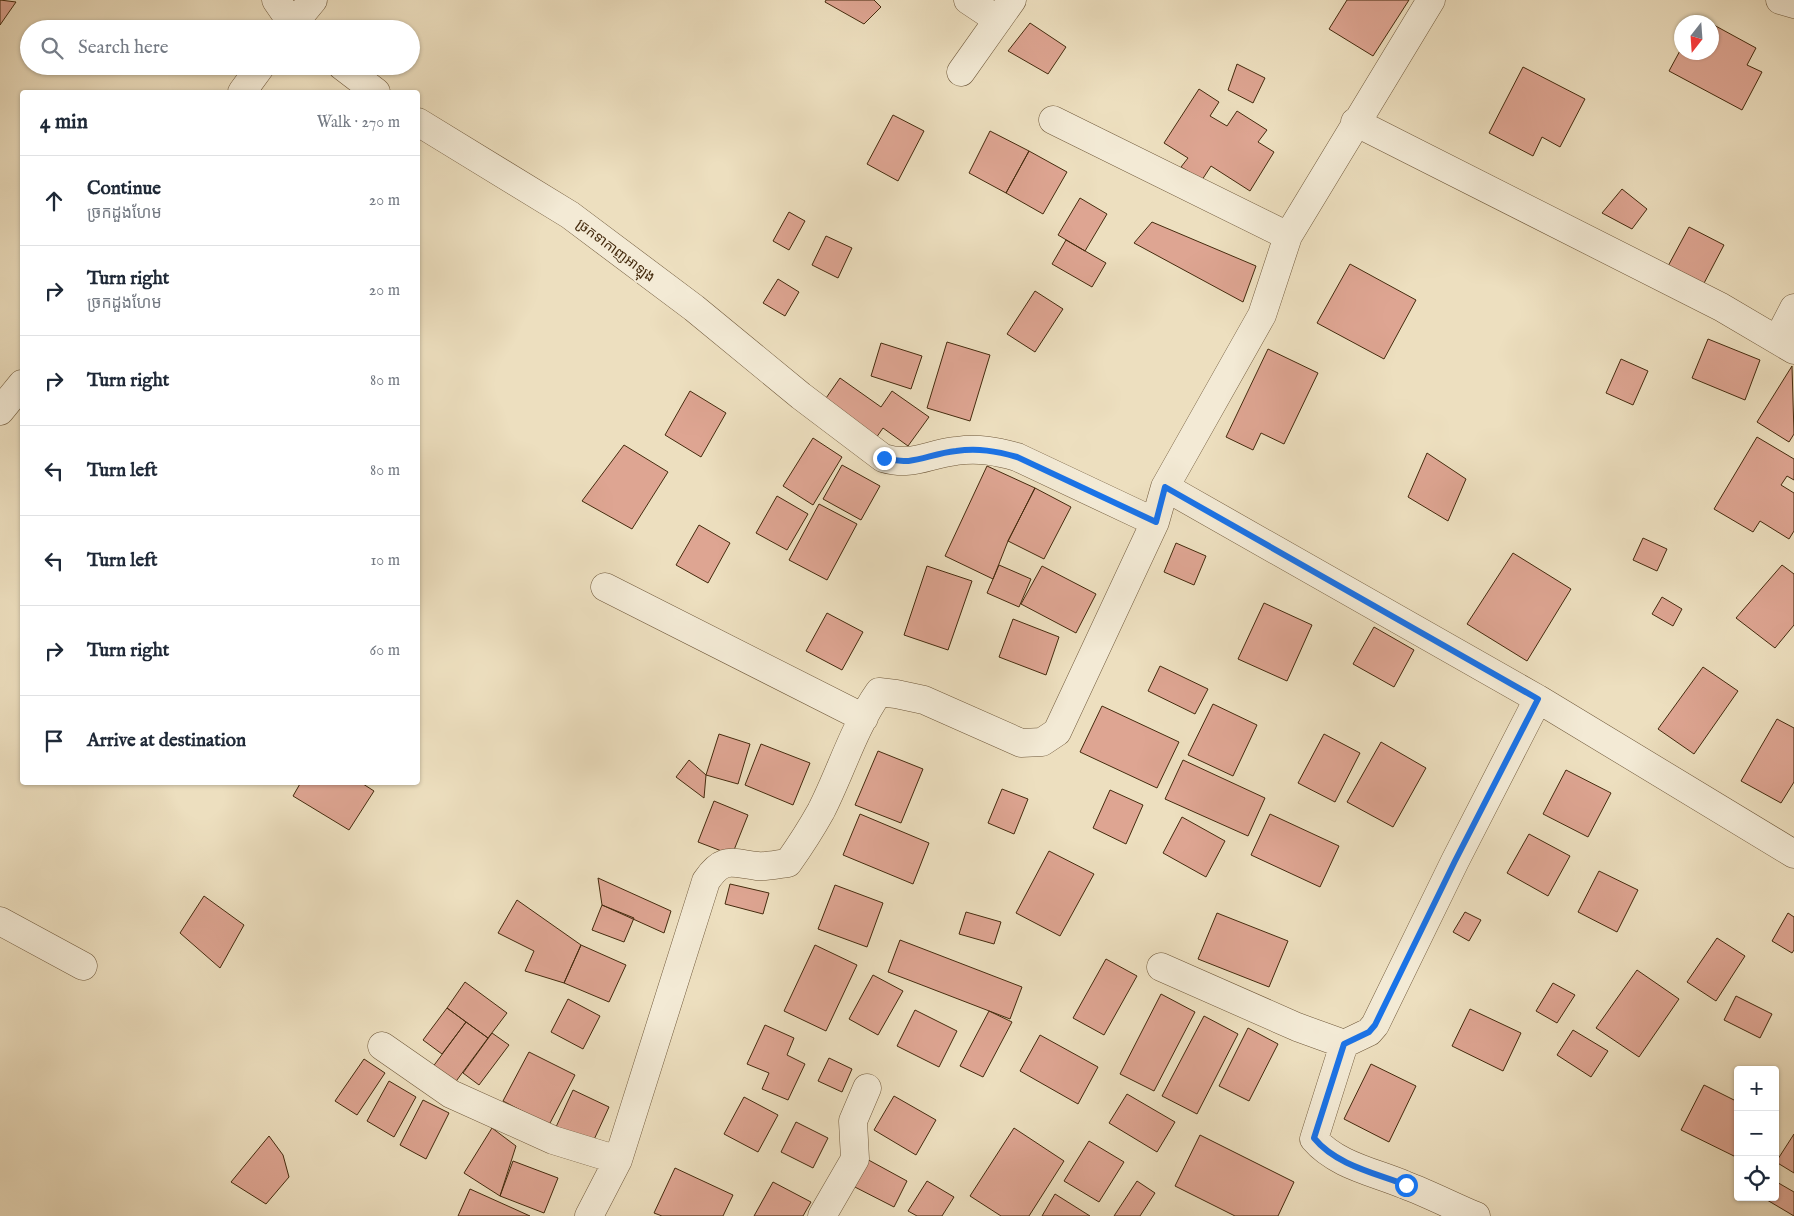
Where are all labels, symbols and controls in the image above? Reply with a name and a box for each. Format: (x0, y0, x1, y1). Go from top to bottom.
north arrow (1674, 15, 1719, 60)
search box (20, 20, 420, 75)
icon: search (38, 34, 66, 62)
text: Search here (78, 36, 169, 60)
text: 4 min (40, 109, 88, 136)
text: Walk · 270 m (317, 113, 400, 133)
text: Continue (87, 177, 161, 201)
icon: ahead (40, 187, 68, 215)
text: 20 m (369, 191, 400, 211)
text: ច្រកដួងហែម (87, 204, 162, 224)
street label: ច្រកទាកាញអាឡុង (571, 215, 659, 288)
text: Turn right (87, 267, 169, 291)
icon: right (40, 277, 68, 305)
text: 20 m (369, 281, 400, 301)
text: ច្រកដួងហែម (87, 294, 162, 314)
icon: right (40, 367, 68, 395)
text: Turn right (87, 369, 169, 393)
text: 80 m (370, 371, 400, 391)
route end (873, 447, 896, 470)
icon: left (40, 457, 68, 485)
text: Turn left (87, 459, 158, 483)
text: 80 m (370, 461, 400, 481)
icon: left (40, 547, 68, 575)
text: Turn left (87, 549, 158, 573)
text: 10 m (370, 551, 400, 571)
icon: right (40, 637, 68, 665)
text: Turn right (87, 639, 169, 663)
text: 60 m (370, 641, 400, 661)
icon: arrive (40, 727, 68, 755)
text: Arrive at destination (87, 729, 246, 753)
map controls (1734, 1066, 1779, 1201)
button: + (1734, 1066, 1779, 1111)
button: − (1734, 1111, 1779, 1156)
button: locate (1734, 1156, 1779, 1201)
route start (1395, 1174, 1418, 1197)

